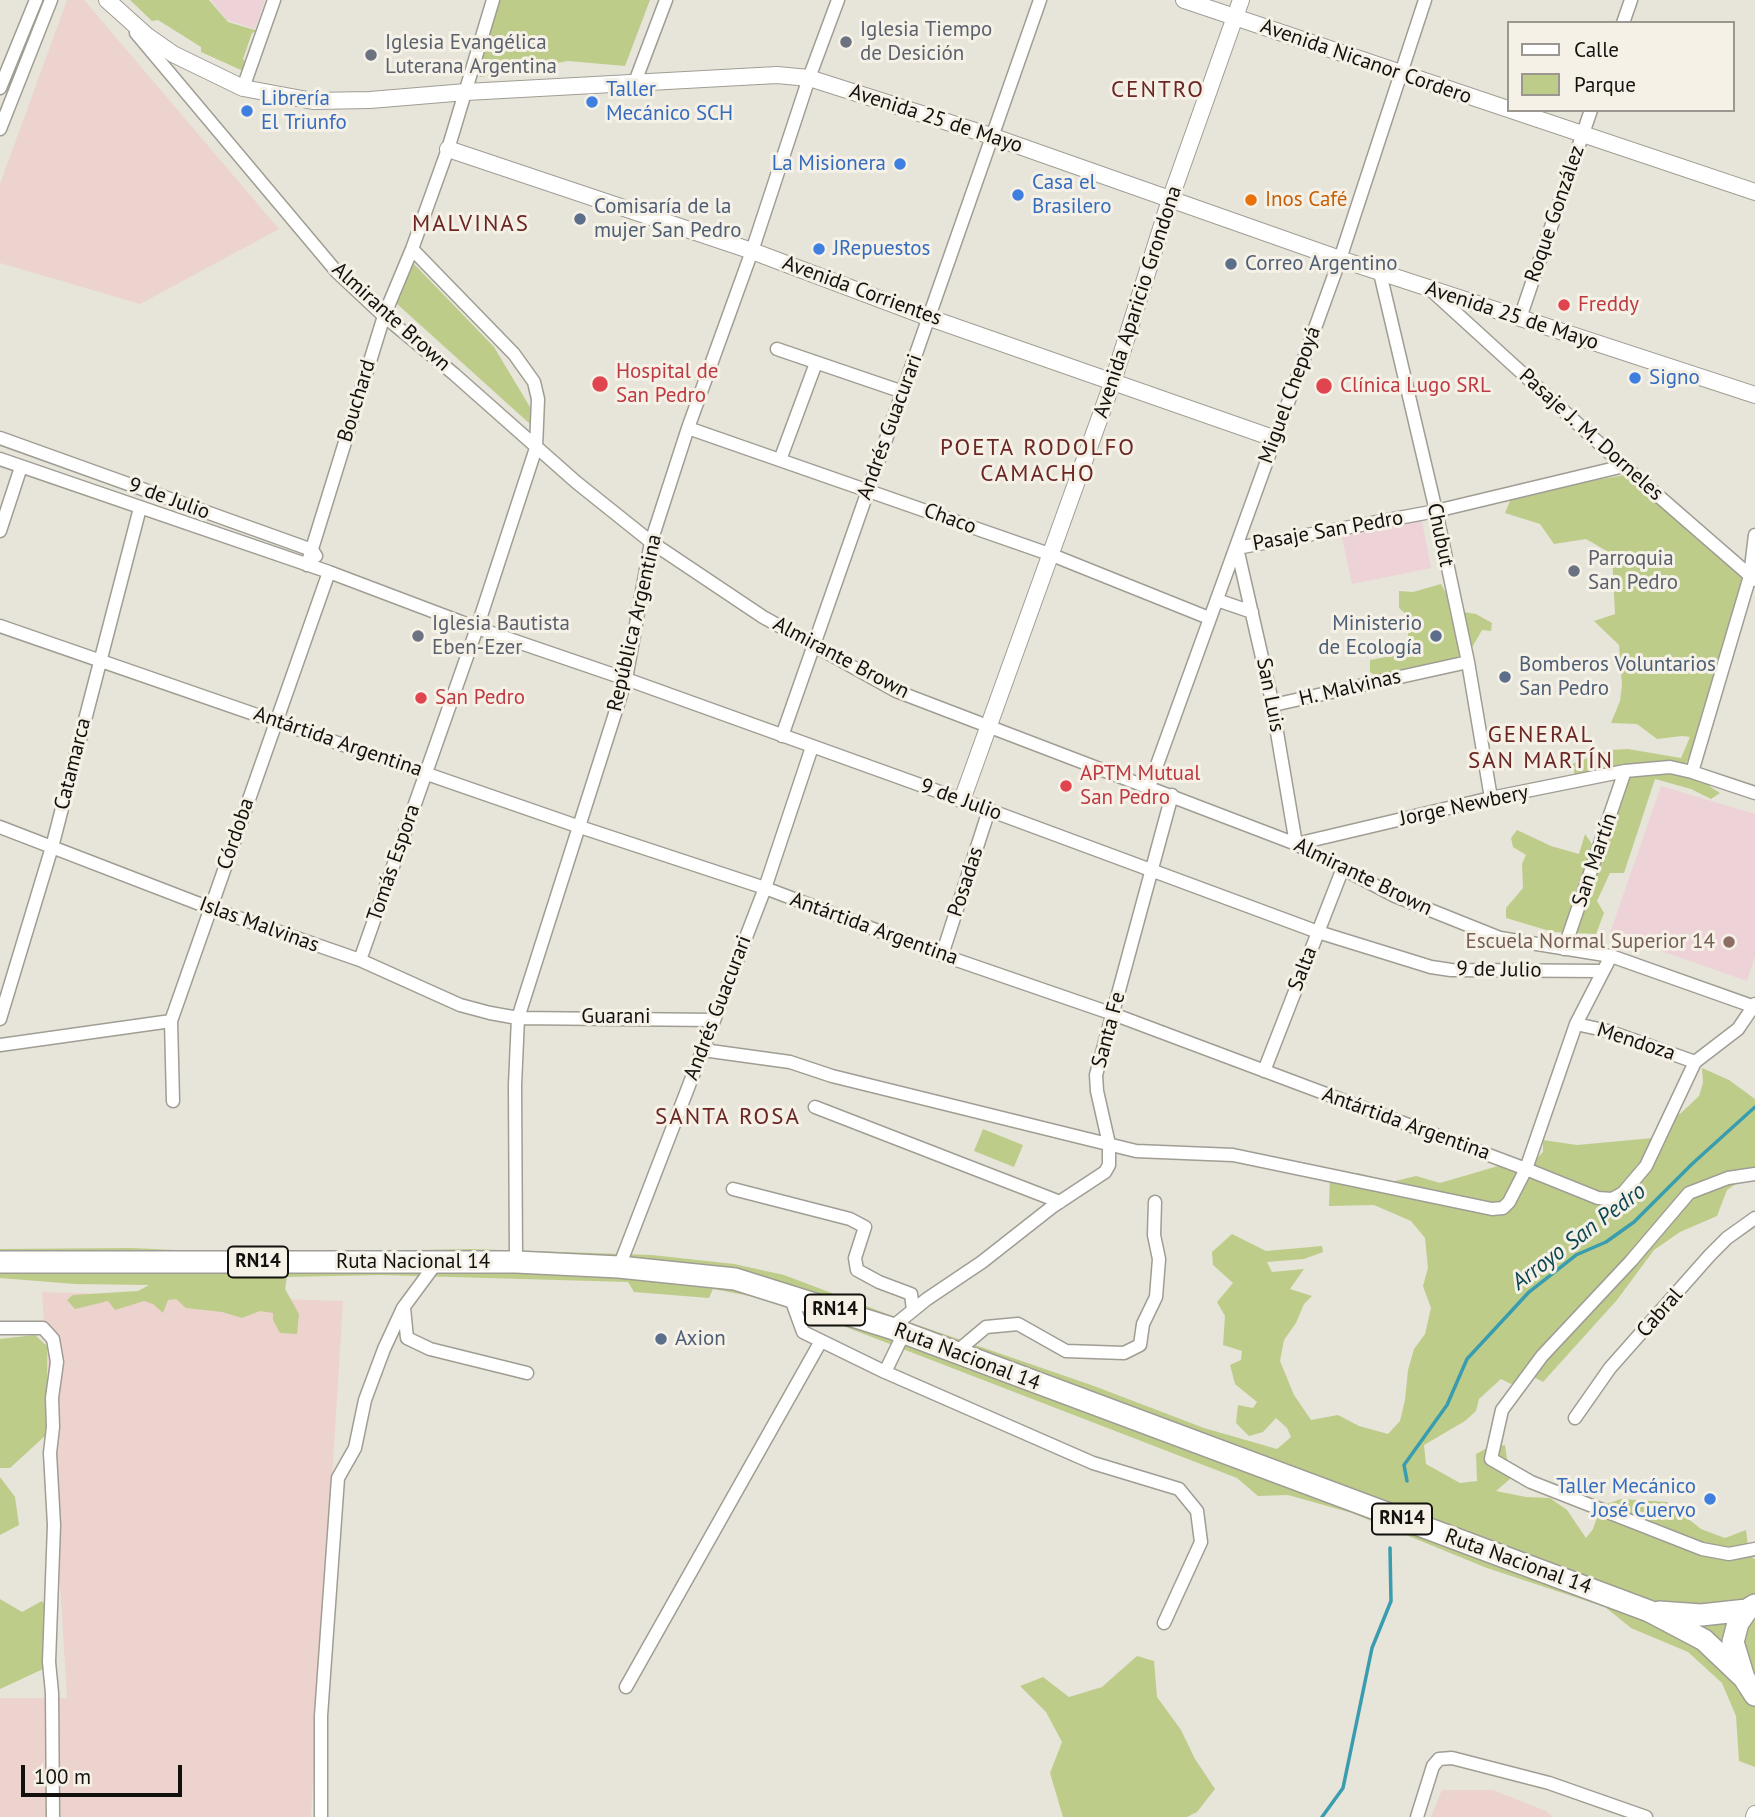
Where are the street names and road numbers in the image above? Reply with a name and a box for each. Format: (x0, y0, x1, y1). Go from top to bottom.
street label: Avenida Nicanor Cordero (1257, 14, 1475, 110)
street label: Avenida 25 de Mayo (846, 79, 1026, 159)
street label: Roque González (1520, 142, 1590, 286)
street label: Avenida Aparicio Grondona (1089, 183, 1187, 421)
street label: Avenida Corrientes (779, 251, 945, 331)
street label: Almirante Brown (327, 257, 455, 377)
street label: Avenida 25 de Mayo (1422, 276, 1602, 356)
street label: Miguel Chepoyá (1254, 323, 1326, 467)
street label: Andrés Guacurari (852, 351, 928, 503)
street label: Bouchard (333, 357, 381, 445)
street label: Pasaje J. M. Dorneles (1514, 364, 1668, 506)
street label: 9 de Julio (125, 473, 213, 525)
street label: Chaco (920, 498, 980, 540)
street label: Chubut (1421, 501, 1459, 569)
street label: Pasaje San Pedro (1251, 505, 1405, 557)
street label: República Argentina (602, 532, 668, 714)
street label: Almirante Brown (769, 612, 913, 704)
street label: San Luis (1250, 656, 1290, 734)
street label: H. Malvinas (1297, 664, 1403, 712)
street label: Antártida Argentina (250, 701, 426, 783)
street label: Catamarca (49, 715, 97, 813)
street label: 9 de Julio (917, 774, 1005, 826)
street label: Jorge Newbery (1397, 780, 1531, 832)
street label: Córdoba (212, 795, 260, 873)
street label: Tomás Espora (362, 801, 426, 925)
street label: San Martín (1567, 810, 1623, 910)
street label: Almirante Brown (1290, 833, 1436, 921)
street label: Posadas (943, 844, 989, 920)
street label: Antártida Argentina (787, 887, 961, 971)
street label: Islas Malvinas (196, 892, 322, 958)
street label: Andrés Guacurari (679, 932, 757, 1084)
street label: Salta (1283, 943, 1323, 995)
street label: 9 de Julio (1456, 957, 1542, 983)
street label: Santa Fe (1087, 989, 1131, 1071)
street label: Guarani (581, 1004, 651, 1030)
street label: Mendoza (1594, 1018, 1678, 1066)
street label: Antártida Argentina (1319, 1082, 1493, 1166)
road number: RN14 (228, 1246, 288, 1278)
street label: Ruta Nacional 14 (336, 1249, 490, 1275)
street label: Cabral (1632, 1283, 1688, 1343)
road number: RN14 (805, 1294, 865, 1326)
street label: Ruta Nacional 14 (891, 1318, 1043, 1396)
road number: RN14 (1372, 1504, 1432, 1534)
street label: Ruta Nacional 14 (1441, 1524, 1595, 1600)

